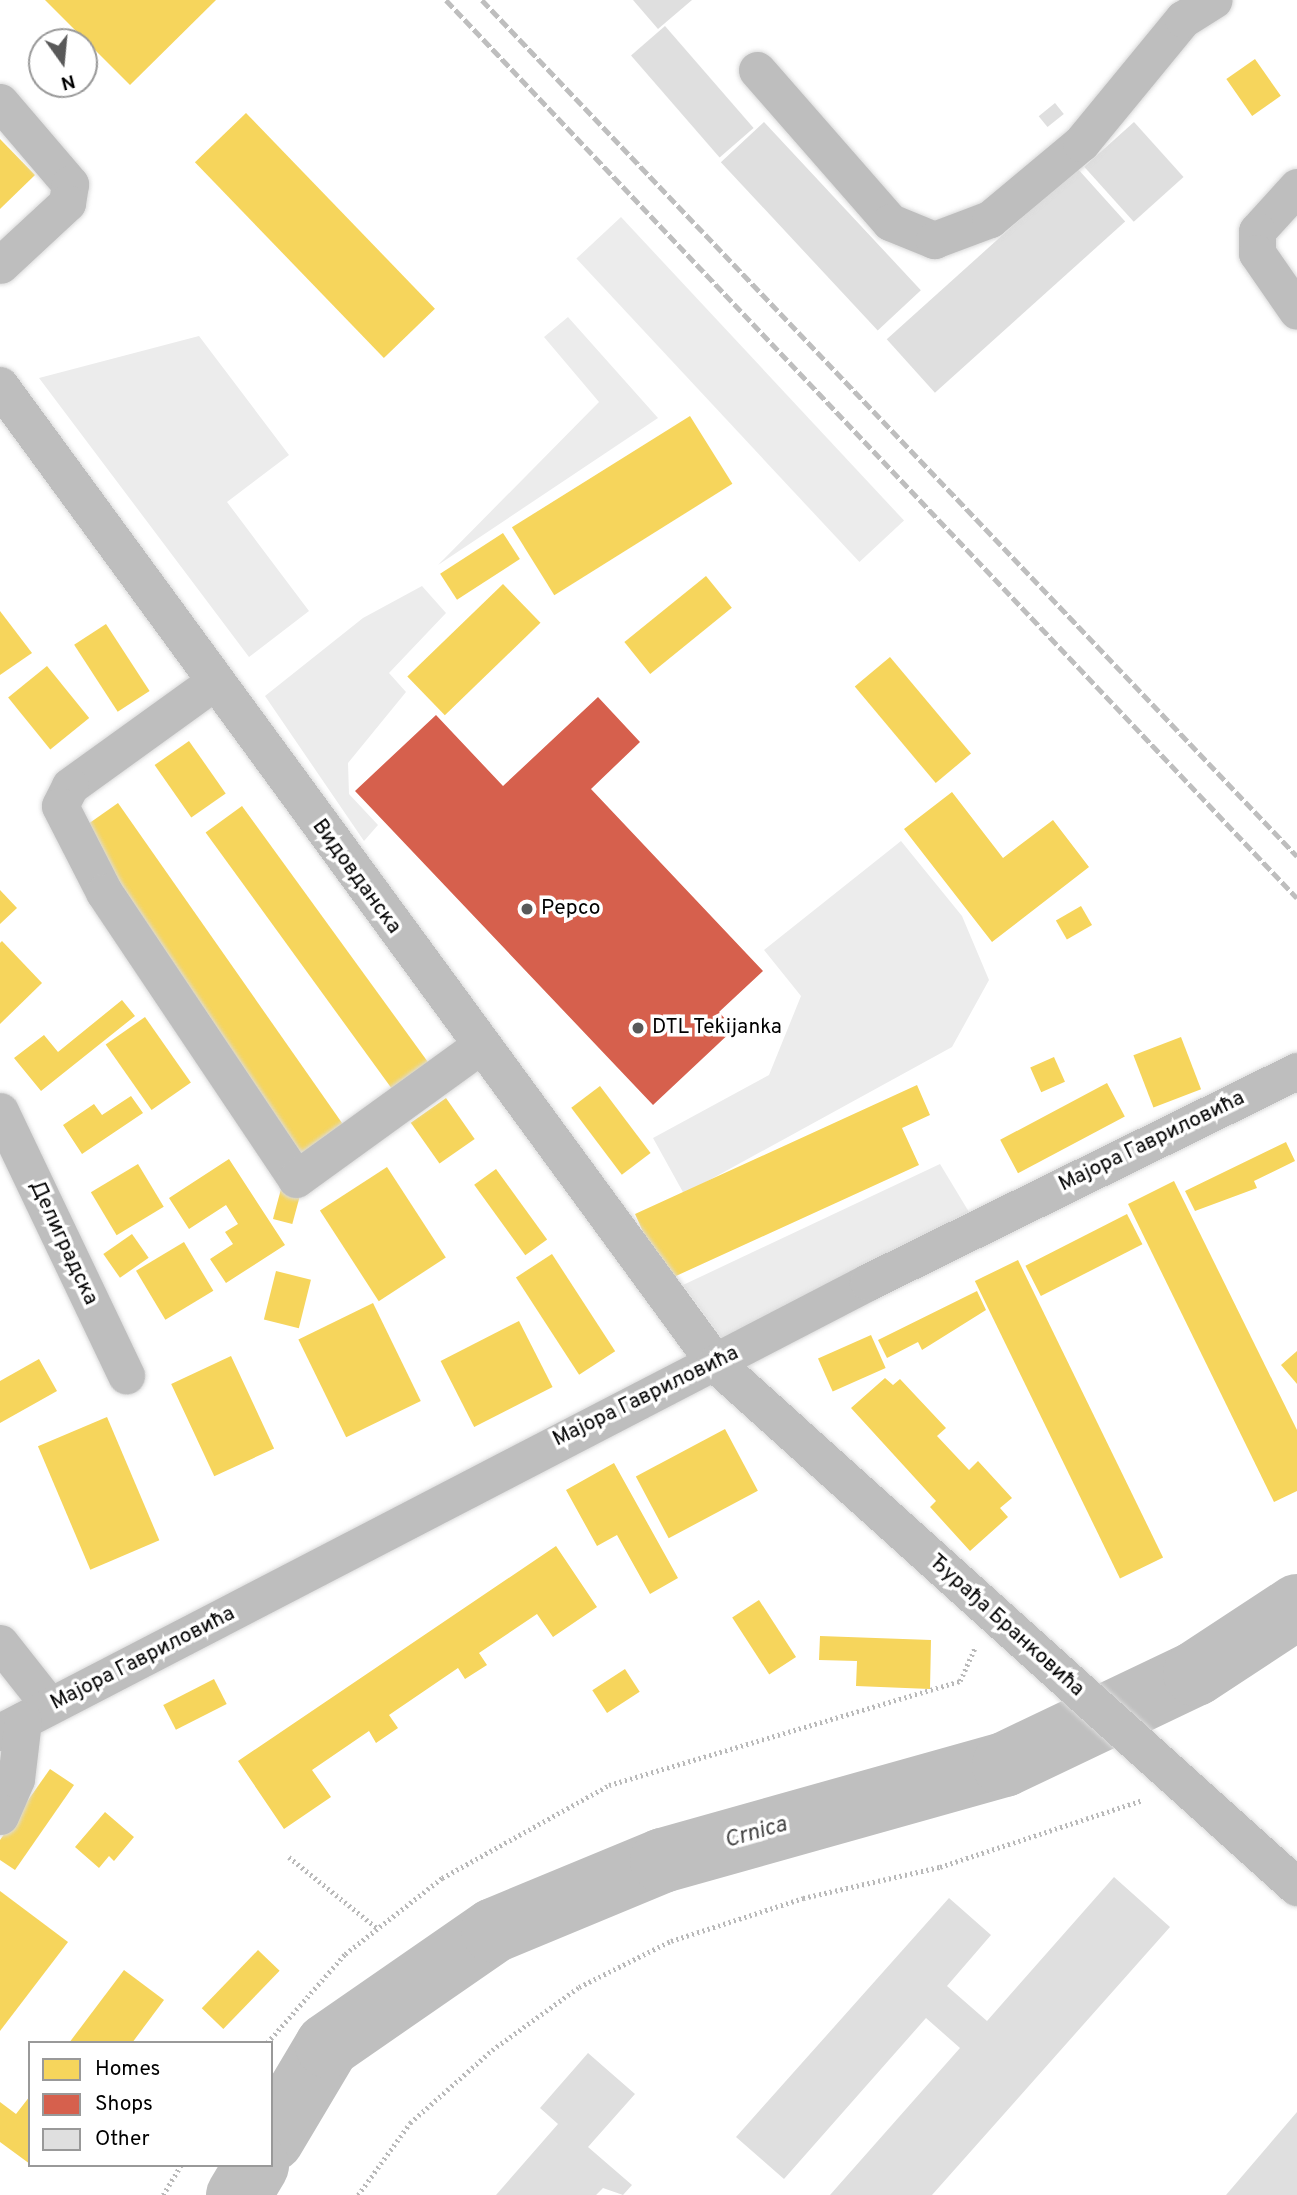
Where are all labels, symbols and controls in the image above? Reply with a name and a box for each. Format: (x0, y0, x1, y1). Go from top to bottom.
north arrow (28, 28, 98, 98)
text: N (58, 68, 78, 95)
street label: Видовданска (306, 815, 406, 939)
place label: Pepco (541, 896, 600, 922)
marker: Pepco (519, 901, 535, 917)
place label: DTL Tekijanka (652, 1015, 783, 1041)
marker: DTL Tekijanka (630, 1020, 646, 1036)
street label: Мајора Гавриловића (1055, 1086, 1249, 1198)
street label: Делиградска (23, 1177, 103, 1309)
street label: Мајора Гавриловића (549, 1341, 743, 1453)
street label: Ђурађа Бранковића (923, 1550, 1089, 1702)
street label: Мајора Гавриловића (47, 1602, 239, 1716)
water label: Crnica (722, 1812, 790, 1856)
legend (28, 2041, 273, 2167)
text: Homes (95, 2056, 160, 2083)
text: Shops (95, 2091, 153, 2118)
text: Other (95, 2126, 150, 2153)

